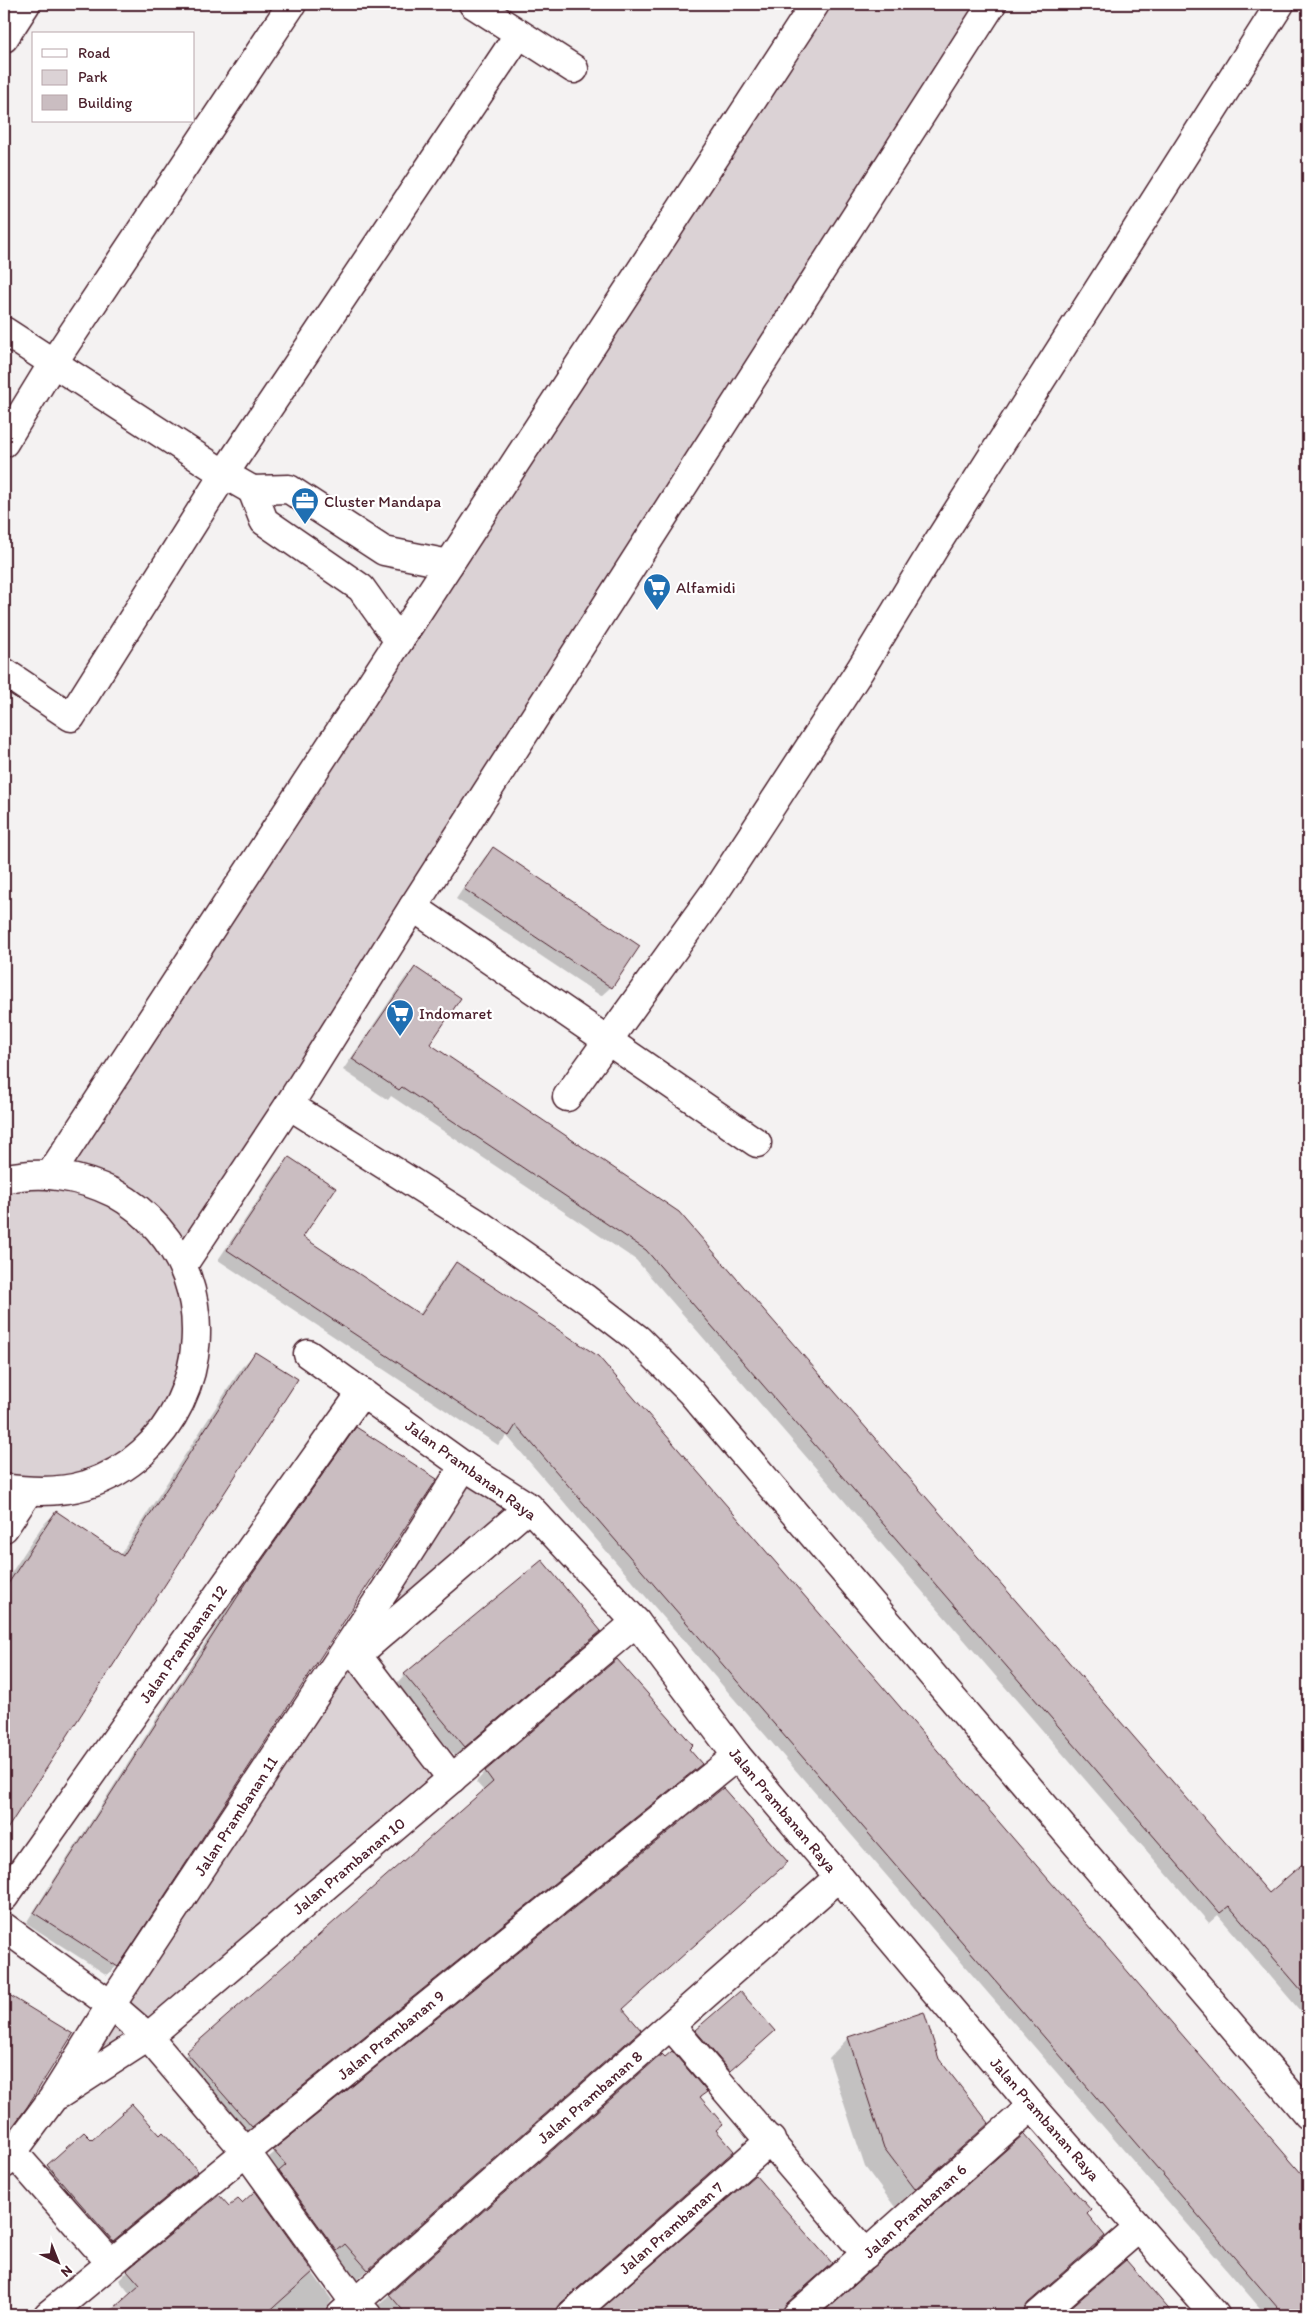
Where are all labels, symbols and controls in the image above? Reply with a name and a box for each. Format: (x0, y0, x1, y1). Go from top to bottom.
legend (32, 32, 195, 122)
text: Road (78, 44, 111, 62)
text: Park (78, 68, 108, 86)
text: Building (78, 94, 132, 112)
office icon: Cluster Mandapa (290, 486, 320, 525)
place label: Cluster Mandapa (324, 492, 441, 511)
supermarket icon: Alfamidi (642, 572, 672, 611)
place label: Alfamidi (676, 578, 736, 597)
supermarket icon: Indomaret (385, 998, 415, 1037)
place label: Indomaret (419, 1004, 492, 1023)
street label: Jalan Prambanan Raya (402, 1416, 541, 1524)
street label: Jalan Prambanan 12 (135, 1581, 231, 1707)
street label: Jalan Prambanan Raya (725, 1744, 841, 1877)
street label: Jalan Prambanan 11 (190, 1752, 282, 1879)
street label: Jalan Prambanan 10 (289, 1813, 409, 1919)
street label: Jalan Prambanan 9 (334, 1986, 448, 2084)
street label: Jalan Prambanan 8 (534, 2046, 646, 2148)
street label: Jalan Prambanan Raya (986, 2053, 1104, 2185)
street label: Jalan Prambanan 6 (859, 2160, 971, 2262)
street label: Jalan Prambanan 7 (615, 2178, 727, 2278)
north arrow (32, 2236, 82, 2286)
text: N (57, 2262, 76, 2281)

